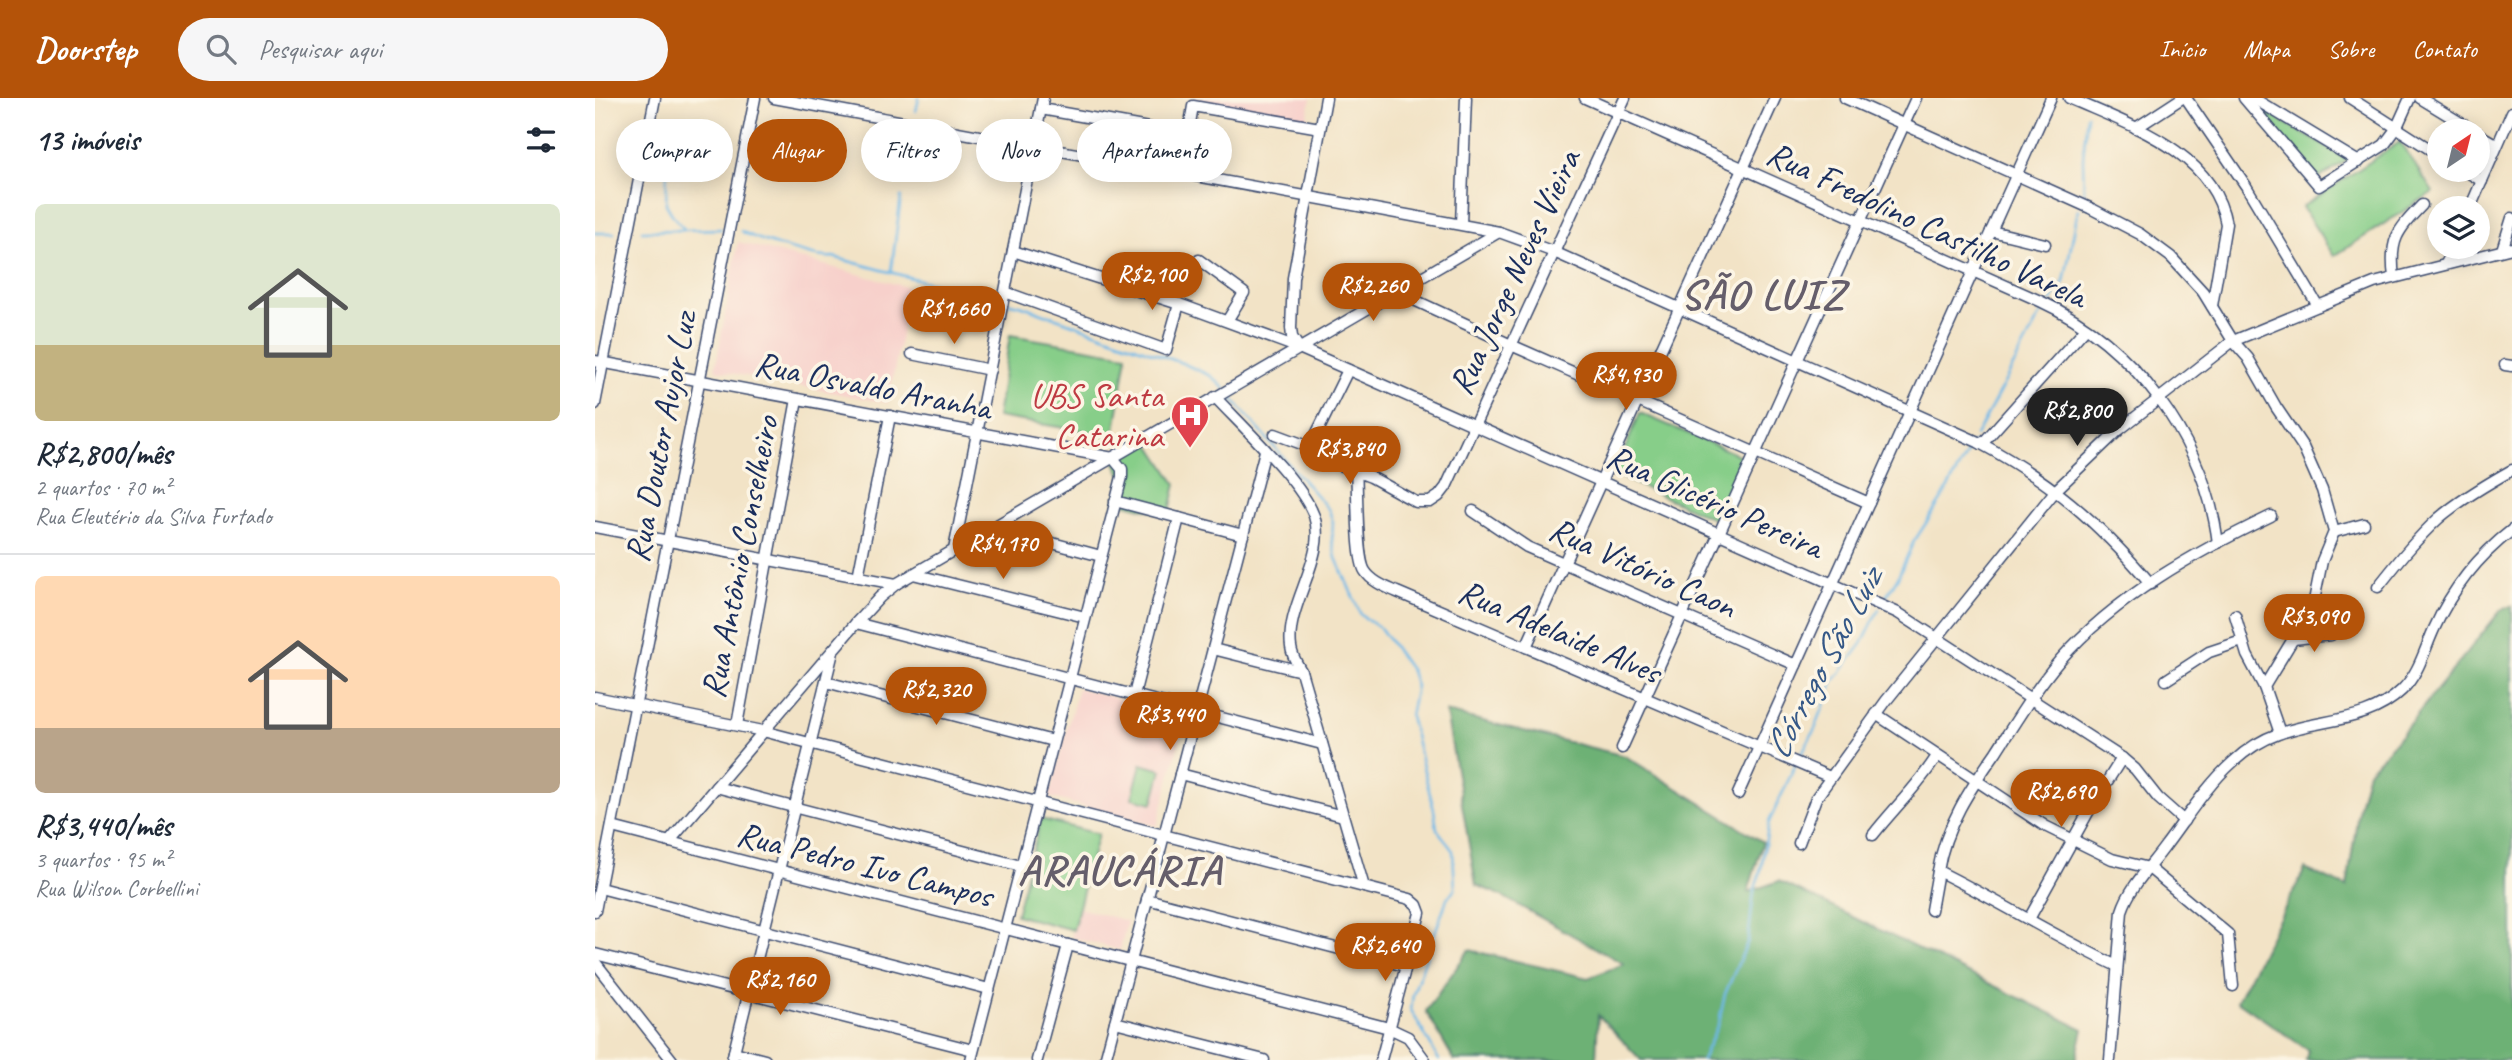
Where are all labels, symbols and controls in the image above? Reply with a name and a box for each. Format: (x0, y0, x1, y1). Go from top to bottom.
search box (178, 18, 668, 81)
text: Doorstep (35, 28, 136, 70)
icon: search (202, 30, 240, 68)
text: Pesquisar aqui (258, 33, 382, 66)
text: Início (2159, 34, 2205, 64)
text: Mapa (2243, 34, 2290, 64)
text: Sobre (2328, 34, 2374, 64)
text: Contato (2412, 34, 2477, 64)
chip: Comprar (616, 119, 733, 182)
chip: Alugar (747, 119, 847, 182)
chip: Filtros (861, 119, 962, 182)
chip: Novo (976, 119, 1063, 182)
chip: Apartamento (1077, 119, 1232, 182)
north arrow (2427, 119, 2490, 182)
map controls (2427, 119, 2490, 259)
text: 13 imóveis (35, 121, 139, 159)
icon: filters (522, 121, 560, 159)
street label: Rua Fredolino Castilho Varela (1760, 131, 2096, 319)
street label: Rua Jorge Neves Vieira (1438, 140, 1592, 402)
button: layers (2427, 196, 2490, 259)
icon: home (235, 250, 361, 376)
pin: R$2,100 (1087, 252, 1217, 312)
text: R$2,100 (1118, 260, 1186, 289)
pin: R$2,260 (1308, 264, 1438, 323)
district label: SÃO LUIZ (1680, 268, 1851, 321)
text: R$2,260 (1338, 271, 1408, 300)
pin: R$1,660 (889, 286, 1019, 346)
text: R$1,660 (919, 294, 989, 323)
street label: Rua Doutor Aujor Luz (614, 305, 707, 566)
street label: Rua Osvaldo Aranha (751, 341, 998, 431)
pin: R$4,930 (1561, 352, 1691, 412)
text: R$4,930 (1592, 360, 1660, 389)
place label: UBS Santa Catarina (1030, 373, 1166, 458)
pin: R$2,800 (2012, 388, 2142, 448)
hospital icon: UBS Santa Catarina (1169, 394, 1211, 449)
text: R$2,800 (2043, 396, 2111, 425)
street label: Rua Antônio Conselheiro (690, 411, 789, 702)
pin: R$3,840 (1285, 426, 1415, 486)
text: R$3,840 (1316, 434, 1384, 463)
street label: Rua Glicério Pereira (1600, 434, 1832, 570)
text: R$2,800/mês (35, 435, 172, 473)
text: 2 quartos · 70 m² (35, 473, 171, 502)
text: Rua Eleutério da Silva Furtado (35, 502, 272, 531)
street label: Rua Vitório Caon (1542, 506, 1744, 629)
pin: R$4,170 (938, 522, 1068, 581)
text: R$4,170 (969, 529, 1037, 558)
water label: Córrego São Luiz (1753, 555, 1895, 766)
street label: Rua Adelaide Alves (1452, 569, 1671, 695)
pin: R$3,090 (2249, 594, 2379, 654)
text: R$3,090 (2280, 602, 2348, 631)
icon: home (235, 622, 361, 748)
pin: R$2,320 (871, 668, 1001, 727)
text: R$2,320 (902, 675, 970, 704)
pin: R$3,440 (1105, 692, 1235, 752)
text: R$3,440 (1136, 700, 1204, 729)
pin: R$2,690 (1996, 770, 2126, 829)
text: R$2,690 (2026, 777, 2096, 806)
text: R$3,440/mês (35, 807, 172, 845)
street label: Rua Pedro Ivo Campos (732, 811, 1000, 919)
district label: ARAUCÁRIA (1018, 844, 1223, 897)
text: 3 quartos · 95 m² (35, 845, 171, 874)
text: Rua Wilson Corbellini (35, 874, 198, 903)
pin: R$2,640 (1320, 924, 1450, 983)
text: R$2,640 (1350, 931, 1420, 960)
pin: R$2,160 (715, 958, 845, 1017)
text: R$2,160 (745, 965, 815, 994)

